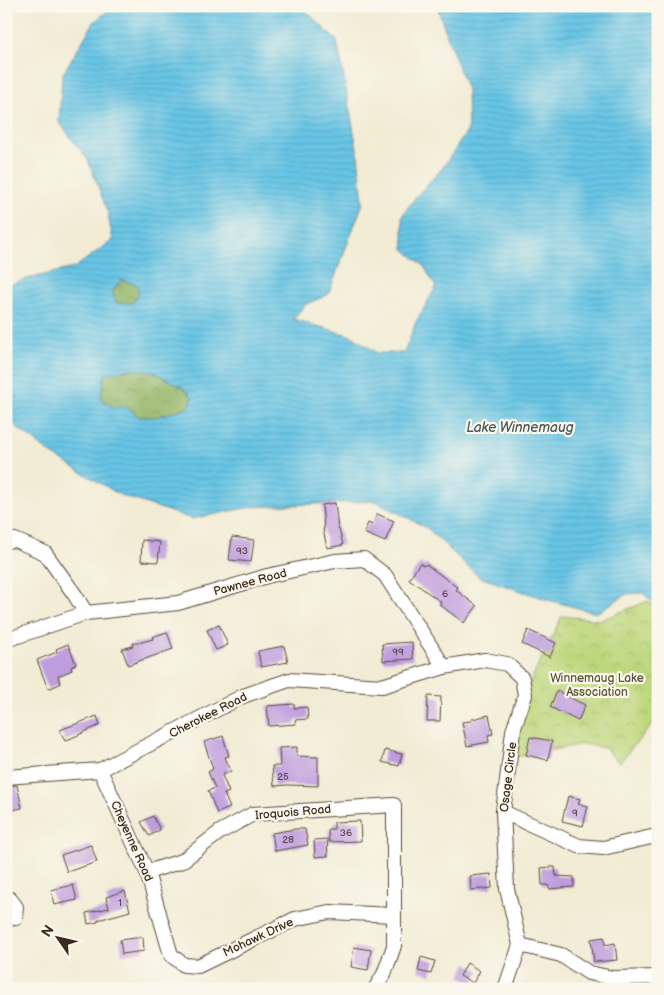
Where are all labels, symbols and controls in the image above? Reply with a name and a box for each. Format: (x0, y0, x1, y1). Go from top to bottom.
water label: Lake Winnemaug (466, 419, 574, 436)
house number: 93 (236, 545, 248, 557)
street label: Pawnee Road (212, 565, 288, 599)
house number: 6 (442, 588, 448, 600)
house number: 99 (392, 646, 404, 658)
park label: Winnemaug Lake Association (550, 671, 644, 700)
street label: Cherokee Road (167, 689, 250, 742)
street label: Osage Circle (497, 741, 520, 813)
house number: 25 (277, 771, 289, 783)
street label: Cheyenne Road (107, 798, 156, 884)
street label: Iroquois Road (254, 802, 332, 823)
house number: 9 (572, 807, 578, 819)
house number: 36 (340, 827, 352, 839)
house number: 28 (282, 834, 294, 846)
house number: 1 (118, 897, 122, 909)
north arrow (32, 912, 82, 962)
street label: Mohawk Drive (221, 915, 296, 960)
text: N (38, 922, 58, 940)

